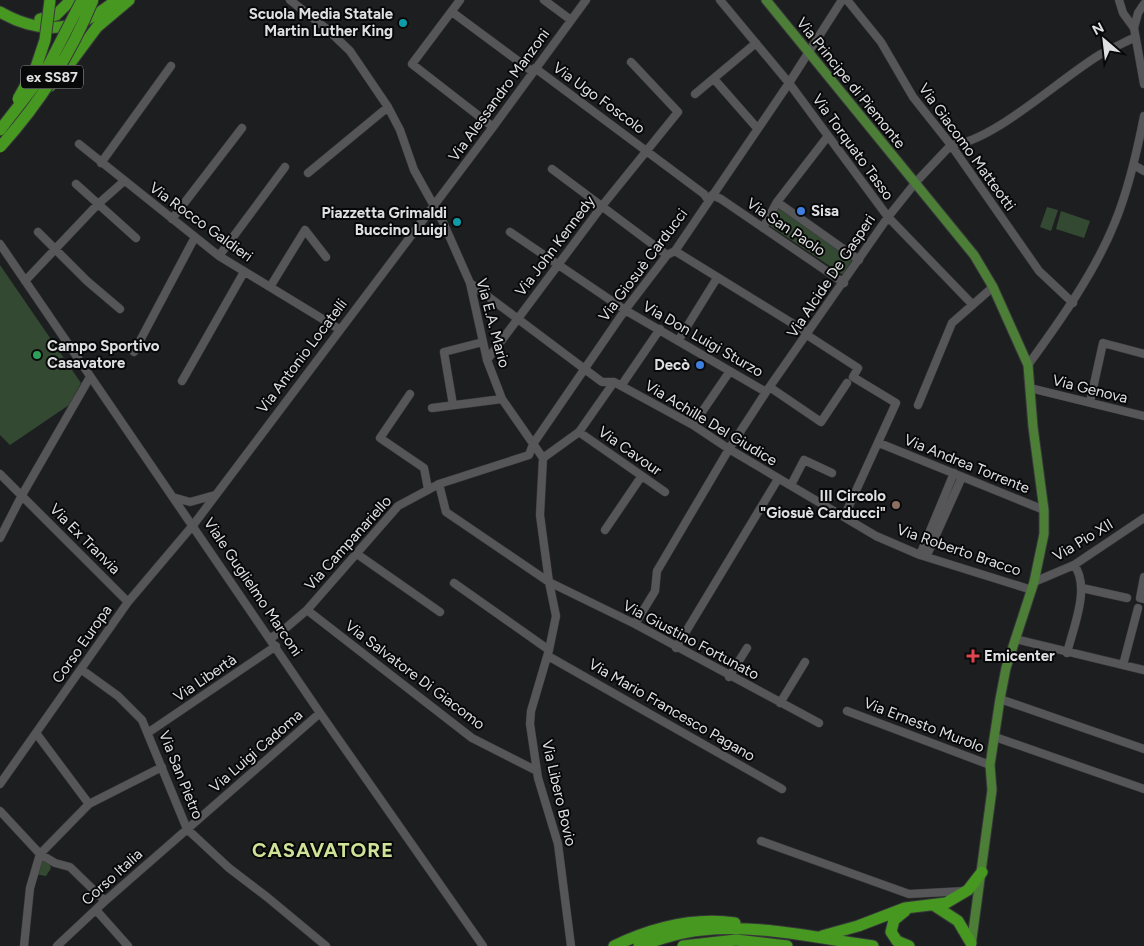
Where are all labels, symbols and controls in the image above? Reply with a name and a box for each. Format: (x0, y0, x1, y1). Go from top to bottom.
place label: Scuola Media Statale Martin Luther King (249, 5, 394, 40)
street label: Via Principe di Piemonte (793, 14, 909, 152)
north arrow (1079, 15, 1129, 65)
marker: Scuola Media Statale Martin Luther King (397, 17, 409, 29)
text: N (1089, 19, 1107, 39)
street label: Via Alessandro Manzoni (445, 25, 553, 165)
street label: Via Ugo Foscolo (549, 59, 649, 138)
road number: ex SS87 (21, 66, 83, 88)
street label: Via Giacomo Matteotti (915, 80, 1019, 214)
street label: Via Torquato Tasso (808, 90, 898, 204)
street label: Via Rocco Galdieri (146, 178, 256, 266)
street label: Via John Kennedy (511, 192, 599, 300)
street label: Via San Paolo (743, 194, 829, 260)
place label: Sisa (811, 202, 839, 220)
place label: Piazzetta Grimaldi Buccino Luigi (322, 204, 447, 239)
street label: Via Giosuè Carducci (595, 205, 691, 325)
marker: Sisa (795, 205, 807, 217)
street label: Via Alcide De Gasperi (783, 211, 879, 341)
marker: Piazzetta Grimaldi Buccino Luigi (451, 216, 463, 228)
street label: Via E.A. Mario (472, 276, 514, 370)
street label: Via Antonio Locatelli (253, 295, 351, 417)
street label: Via Don Luigi Sturzo (639, 297, 767, 381)
place label: Campo Sportivo Casavatore (47, 337, 160, 372)
marker: Campo Sportivo Casavatore (31, 349, 43, 361)
place label: Decò (654, 356, 690, 374)
marker: Decò (694, 359, 706, 371)
street label: Via Genova (1050, 371, 1130, 407)
street label: Via Achille Del Giudice (642, 376, 780, 470)
street label: Via Cavour (595, 423, 665, 479)
street label: Via Andrea Torrente (902, 431, 1032, 497)
place label: III Circolo "Giosuè Carducci" (760, 487, 886, 522)
street label: Via Campanariello (301, 492, 395, 594)
marker: III Circolo "Giosuè Carducci" (890, 499, 902, 511)
street label: Via Ex Tranvia (46, 500, 124, 578)
street label: Viale Guglielmo Marconi (200, 514, 306, 660)
street label: Via Pio XII (1050, 515, 1116, 565)
street label: Via Roberto Bracco (895, 520, 1024, 580)
street label: Via Giustino Fortunato (620, 596, 762, 684)
street label: Corso Europa (48, 601, 116, 687)
street label: Via Salvatore Di Giacomo (342, 617, 489, 734)
place label: Emicenter (984, 647, 1055, 665)
marker: Emicenter (966, 649, 980, 663)
street label: Via Libertà (170, 650, 240, 706)
street label: Via Mario Francesco Pagano (586, 655, 759, 765)
street label: Via Ernesto Murolo (861, 694, 987, 756)
street label: Via Luigi Cadoma (206, 706, 306, 796)
street label: Via San Pietro (155, 728, 207, 822)
street label: Via Libero Bovio (538, 738, 580, 848)
district label: CASAVATORE (252, 838, 394, 862)
street label: Corso Italia (78, 845, 146, 909)

